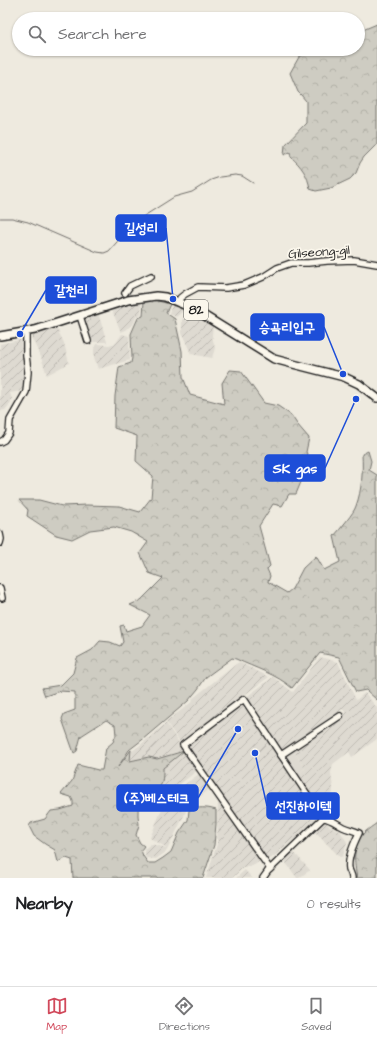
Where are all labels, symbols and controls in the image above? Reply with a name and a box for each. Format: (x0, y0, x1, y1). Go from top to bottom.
search box (12, 12, 365, 56)
icon: search (26, 23, 48, 45)
text: Search here (58, 24, 147, 45)
callout: 길성리 (116, 215, 166, 241)
text: 길성리 (124, 219, 158, 239)
street label: Gilseong-gil (288, 241, 351, 264)
callout: 갈천리 (46, 277, 96, 303)
text: 갈천리 (54, 281, 88, 301)
road number: 82 (184, 300, 208, 320)
callout: 승곡리입구 (251, 314, 324, 340)
text: 승곡리입구 (259, 318, 315, 338)
callout: SK gas (265, 455, 325, 481)
text: SK gas (272, 459, 317, 480)
callout: (주)베스테크 (117, 785, 198, 811)
text: (주)베스테크 (123, 789, 190, 809)
callout: 선진하이텍 (267, 793, 339, 819)
text: 선진하이텍 (275, 797, 332, 817)
text: Nearby (16, 892, 73, 916)
text: 0 results (306, 895, 361, 913)
tab: Map (46, 995, 68, 1034)
tab: Directions (159, 995, 210, 1034)
tab: Saved (301, 995, 331, 1034)

